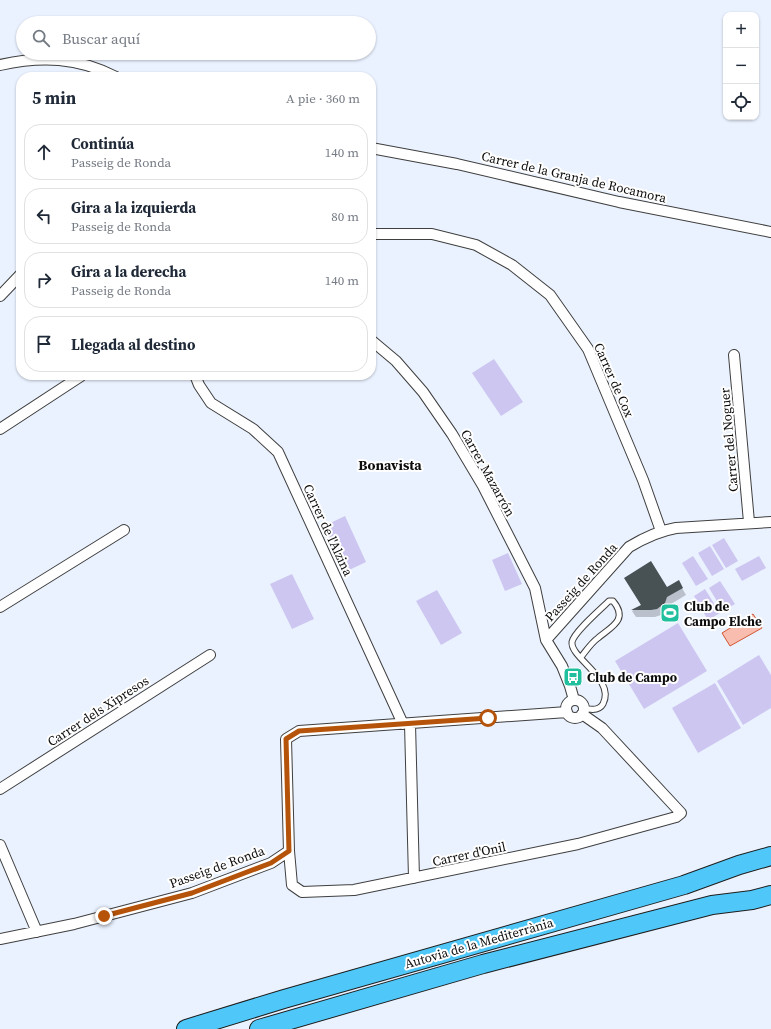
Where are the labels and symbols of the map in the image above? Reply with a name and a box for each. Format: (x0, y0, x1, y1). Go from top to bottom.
street label: Carrer de la Granja de Rocamora (480, 147, 669, 207)
street label: Carrer de Cox (590, 340, 638, 420)
street label: Carrer del Noguer (716, 387, 742, 493)
street label: Carrer Mazarrón (457, 426, 519, 520)
district label: Bonavista (358, 455, 422, 475)
street label: Carrer de l'Alzina (299, 481, 357, 579)
street label: Passeig de Ronda (541, 539, 621, 625)
place label: Club de Campo Elche (684, 598, 762, 630)
sports icon: Club de Campo Elche (659, 602, 681, 624)
bus stop icon: Club de Campo (562, 666, 584, 688)
place label: Club de Campo (587, 669, 677, 686)
street label: Carrer dels Xipresos (44, 672, 152, 750)
route start (479, 709, 497, 727)
street label: Carrer d'Onil (431, 838, 507, 870)
street label: Passeig de Ronda (167, 842, 267, 892)
route end (95, 907, 113, 925)
street label: Autovia de la Mediterrània (403, 914, 556, 972)

